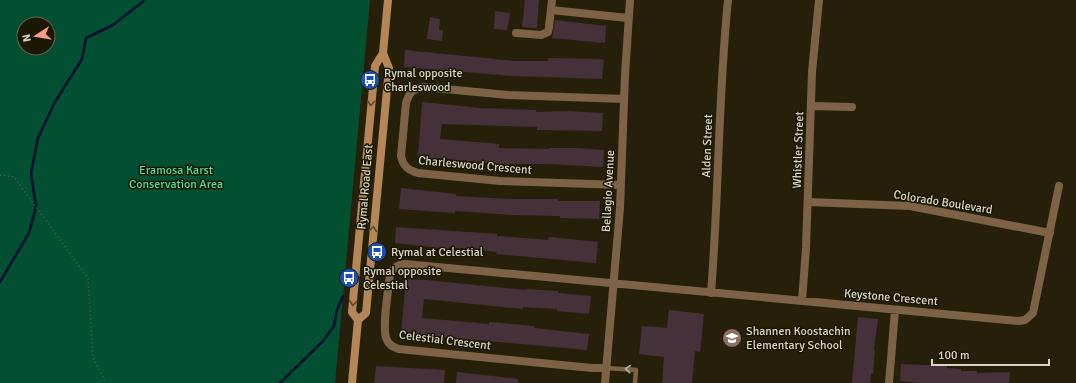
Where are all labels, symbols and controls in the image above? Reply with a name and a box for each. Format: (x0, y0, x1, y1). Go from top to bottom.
north arrow (16, 16, 56, 56)
text: N (20, 33, 34, 43)
place label: Rymal opposite Charleswood (384, 66, 462, 95)
bus stop icon: Rymal opposite Charleswood (359, 69, 381, 91)
one-way arrow (367, 100, 376, 106)
street label: Whistler Street (790, 111, 807, 189)
street label: Alden Street (699, 114, 716, 178)
street label: Rymal Road East (354, 144, 377, 230)
street label: Bellagio Avenue (599, 150, 618, 232)
street label: Charleswood Crescent (418, 153, 532, 178)
park label: Eramosa Karst Conservation Area (129, 163, 223, 192)
street label: Colorado Boulevard (892, 187, 994, 218)
one-way arrow (369, 226, 378, 232)
bus stop icon: Rymal at Celestial (366, 241, 388, 263)
place label: Rymal at Celestial (391, 245, 484, 260)
place label: Rymal opposite Celestial (363, 264, 441, 293)
bus stop icon: Rymal opposite Celestial (338, 267, 360, 289)
street label: Keystone Crescent (843, 286, 939, 309)
one-way arrow (349, 300, 358, 306)
place label: Shannen Koostachin Elementary School (746, 324, 850, 353)
street label: Celestial Crescent (398, 327, 492, 354)
school or university icon: Shannen Koostachin Elementary School (721, 327, 743, 349)
scale bar (932, 341, 1049, 367)
text: 100 m (938, 348, 970, 363)
one-way arrow (625, 365, 631, 374)

